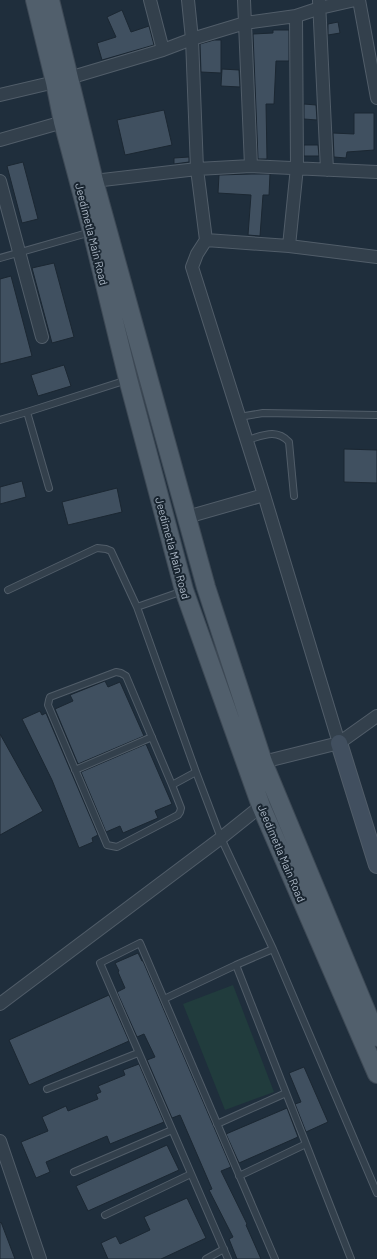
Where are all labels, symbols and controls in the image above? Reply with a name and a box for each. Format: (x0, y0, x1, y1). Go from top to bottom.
street label: Jeedimetla Main Road (73, 182, 111, 286)
street label: Jeedimetla Main Road (153, 496, 193, 600)
street label: Jeedimetla Main Road (256, 802, 308, 904)

